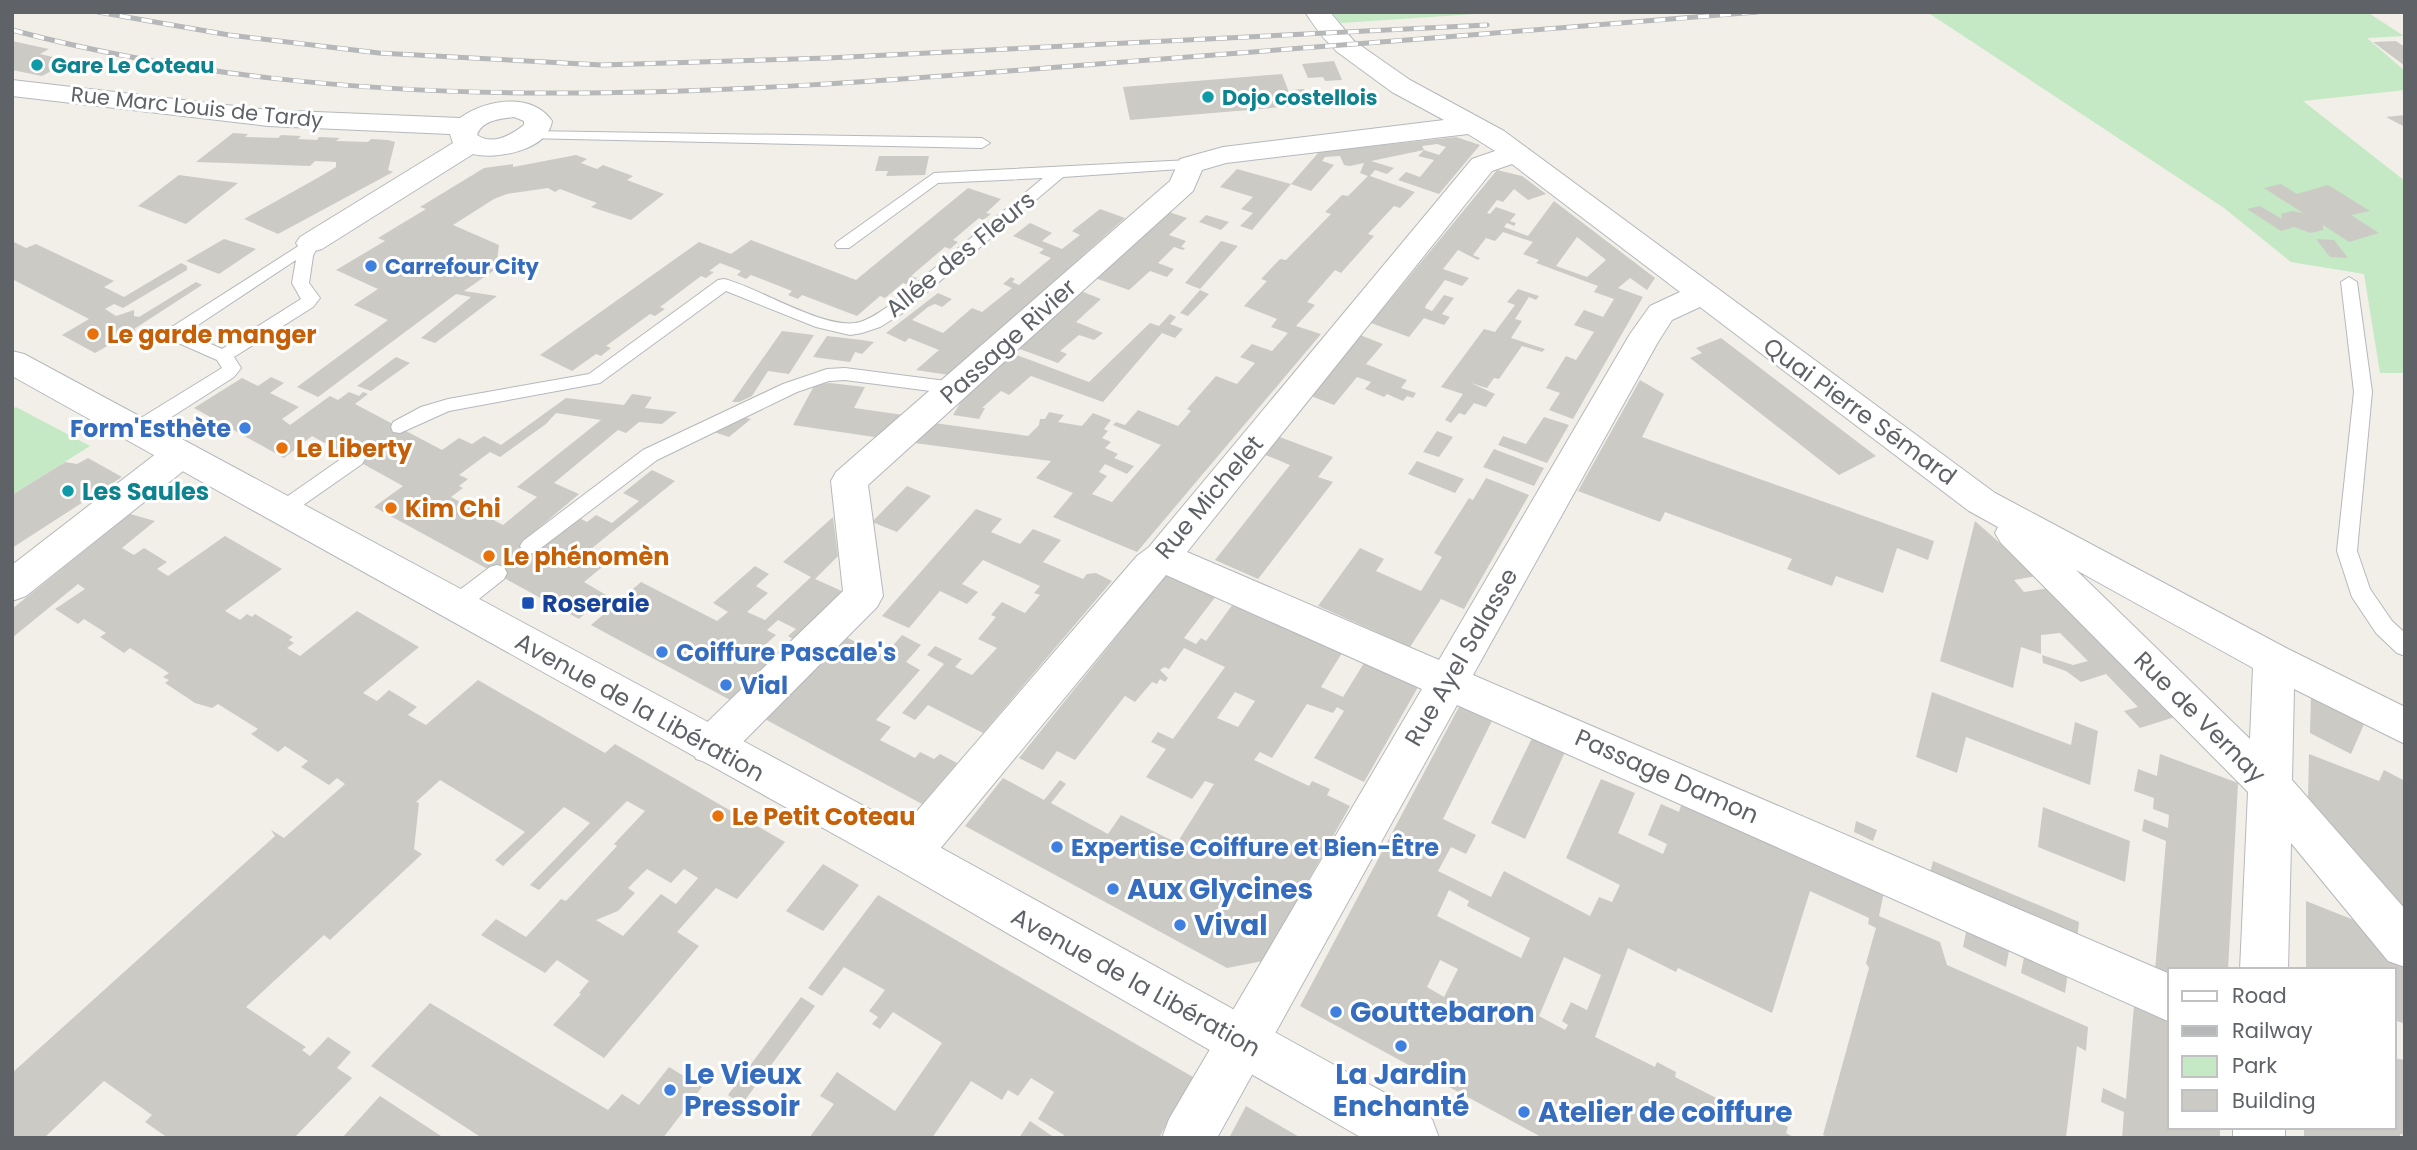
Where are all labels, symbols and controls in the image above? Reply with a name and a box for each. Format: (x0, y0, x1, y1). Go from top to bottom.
place label: Gare Le Coteau (51, 51, 214, 80)
marker: Gare Le Coteau (29, 57, 45, 73)
street label: Rue Marc Louis de Tardy (70, 79, 325, 135)
place label: Dojo costellois (1222, 83, 1378, 112)
marker: Dojo costellois (1200, 89, 1216, 105)
street label: Allée des Fleurs (878, 183, 1042, 325)
place label: Carrefour City (385, 252, 539, 281)
marker: Carrefour City (363, 258, 379, 274)
street label: Passage Rivier (933, 271, 1083, 411)
place label: Le garde manger (107, 318, 317, 351)
marker: Le garde manger (85, 326, 101, 342)
street label: Quai Pierre Sémard (1757, 330, 1963, 492)
place label: Form'Esthète (70, 412, 231, 445)
marker: Form'Esthète (237, 420, 253, 436)
street label: Rue Michelet (1147, 428, 1271, 566)
place label: Le Liberty (296, 432, 413, 465)
marker: Le Liberty (274, 440, 290, 456)
place label: Les Saules (82, 475, 209, 508)
marker: Les Saules (60, 483, 76, 499)
place label: Kim Chi (405, 492, 501, 525)
marker: Kim Chi (383, 500, 399, 516)
place label: Le phénomèn (503, 540, 669, 573)
marker: Le phénomèn (481, 548, 497, 564)
street label: Rue Ayel Salasse (1397, 562, 1525, 752)
place label: Roseraie (542, 587, 650, 620)
marker: Roseraie (520, 595, 536, 611)
street label: Avenue de la Libération (509, 625, 771, 789)
place label: Coiffure Pascale's (676, 636, 896, 669)
marker: Coiffure Pascale's (654, 644, 670, 660)
street label: Rue de Vernay (2127, 644, 2273, 790)
place label: Vial (740, 669, 788, 702)
marker: Vial (718, 677, 734, 693)
street label: Passage Damon (1570, 721, 1764, 831)
place label: Le Petit Coteau (732, 800, 915, 833)
marker: Le Petit Coteau (710, 808, 726, 824)
place label: Expertise Coiffure et Bien-Être (1071, 831, 1439, 864)
marker: Expertise Coiffure et Bien-Être (1049, 839, 1065, 855)
place label: Aux Glycines (1127, 870, 1313, 909)
marker: Aux Glycines (1105, 881, 1121, 897)
street label: Avenue de la Libération (1005, 900, 1267, 1064)
place label: Vival (1194, 906, 1268, 945)
marker: Vival (1172, 917, 1188, 933)
legend (2168, 968, 2396, 1129)
text: Road (2232, 981, 2287, 1010)
place label: Gouttebaron (1350, 993, 1535, 1032)
marker: Gouttebaron (1328, 1004, 1344, 1020)
text: Railway (2232, 1016, 2313, 1045)
marker: La Jardin Enchanté (1393, 1038, 1409, 1054)
text: Park (2232, 1051, 2277, 1080)
place label: Le Vieux Pressoir (684, 1055, 802, 1126)
place label: La Jardin Enchanté (1333, 1055, 1469, 1126)
marker: Le Vieux Pressoir (662, 1082, 678, 1098)
text: Building (2232, 1086, 2316, 1115)
place label: Atelier de coiffure (1538, 1093, 1792, 1132)
marker: Atelier de coiffure (1516, 1104, 1532, 1120)

